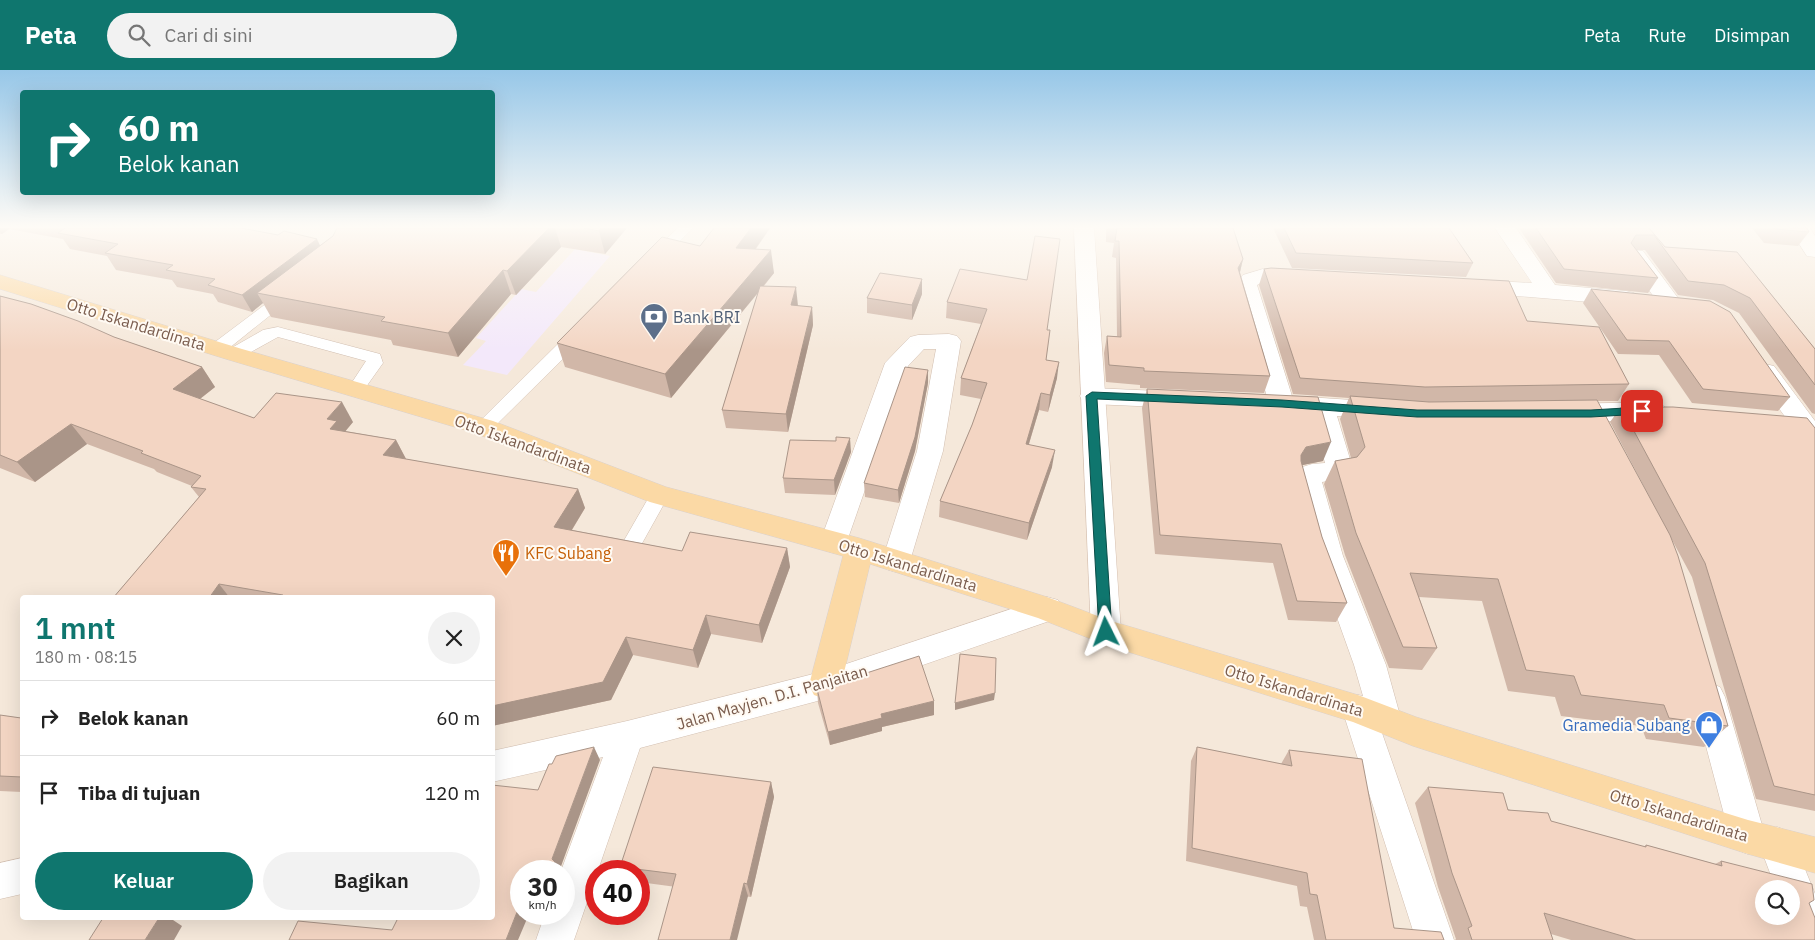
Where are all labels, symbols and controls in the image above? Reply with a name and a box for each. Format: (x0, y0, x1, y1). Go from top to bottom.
search box (107, 13, 457, 58)
text: Peta (25, 19, 77, 51)
icon: search (125, 21, 153, 49)
text: Cari di sini (165, 23, 253, 47)
text: Peta (1584, 24, 1620, 47)
text: Rute (1648, 24, 1686, 47)
text: Disimpan (1714, 24, 1790, 47)
text: 60 m (118, 105, 200, 151)
icon: right (35, 110, 100, 175)
text: Belok kanan (118, 149, 240, 178)
street label: Otto Iskandardinata (64, 293, 208, 355)
bank icon: Bank BRI (639, 302, 669, 341)
place label: Bank BRI (673, 307, 740, 327)
pin (1621, 390, 1663, 432)
icon: arrive (1628, 397, 1656, 425)
street label: Otto Iskandardinata (452, 410, 594, 478)
street label: Otto Iskandardinata (836, 534, 980, 596)
restaurant icon: KFC Subang (491, 538, 521, 577)
place label: KFC Subang (525, 543, 612, 563)
position arrow (1079, 605, 1131, 657)
text: 1 mnt (35, 608, 116, 647)
button: close (428, 612, 480, 664)
text: 180 m · 08:15 (35, 647, 137, 667)
street label: Otto Iskandardinata (1222, 659, 1366, 721)
street label: Jalan Mayjen. D.I. Panjaitan (674, 660, 870, 734)
icon: right (35, 704, 63, 732)
text: Belok kanan (78, 706, 189, 730)
text: 60 m (436, 706, 480, 730)
shop icon: Gramedia Subang (1694, 710, 1724, 749)
place label: Gramedia Subang (1562, 715, 1691, 735)
icon: arrive (35, 779, 63, 807)
text: Tiba di tujuan (78, 781, 200, 805)
text: 120 m (425, 781, 480, 805)
street label: Otto Iskandardinata (1607, 784, 1751, 846)
button: Keluar (35, 852, 253, 910)
button: Bagikan (263, 852, 480, 910)
speed limit sign: 40 (585, 860, 650, 925)
text: 30 (527, 870, 558, 903)
map controls (1755, 880, 1800, 925)
button: search (1755, 880, 1800, 925)
text: km/h (528, 897, 557, 912)

